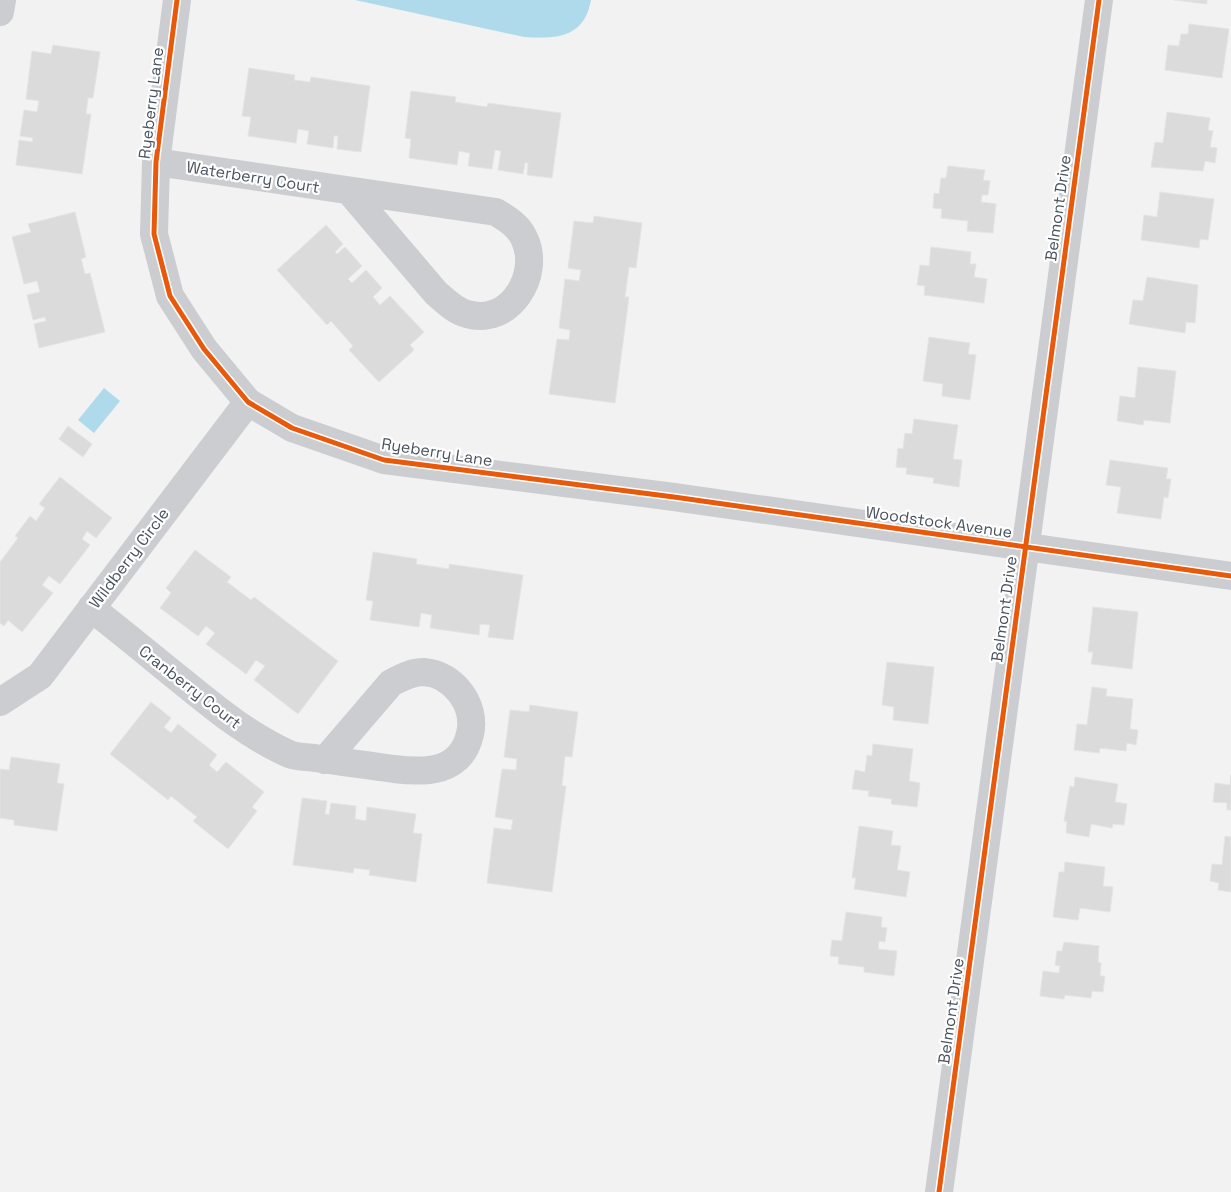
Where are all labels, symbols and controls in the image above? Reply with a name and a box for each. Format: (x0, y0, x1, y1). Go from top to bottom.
street label: Ryeberry Lane (134, 46, 168, 160)
street label: Belmont Drive (1040, 154, 1076, 262)
street label: Waterberry Court (185, 156, 321, 198)
street label: Ryeberry Lane (380, 433, 494, 471)
street label: Woodstock Avenue (864, 501, 1014, 543)
street label: Wildberry Circle (84, 503, 174, 613)
street label: Belmont Drive (986, 555, 1022, 663)
street label: Cranberry Court (135, 641, 245, 733)
street label: Belmont Drive (933, 957, 969, 1065)

